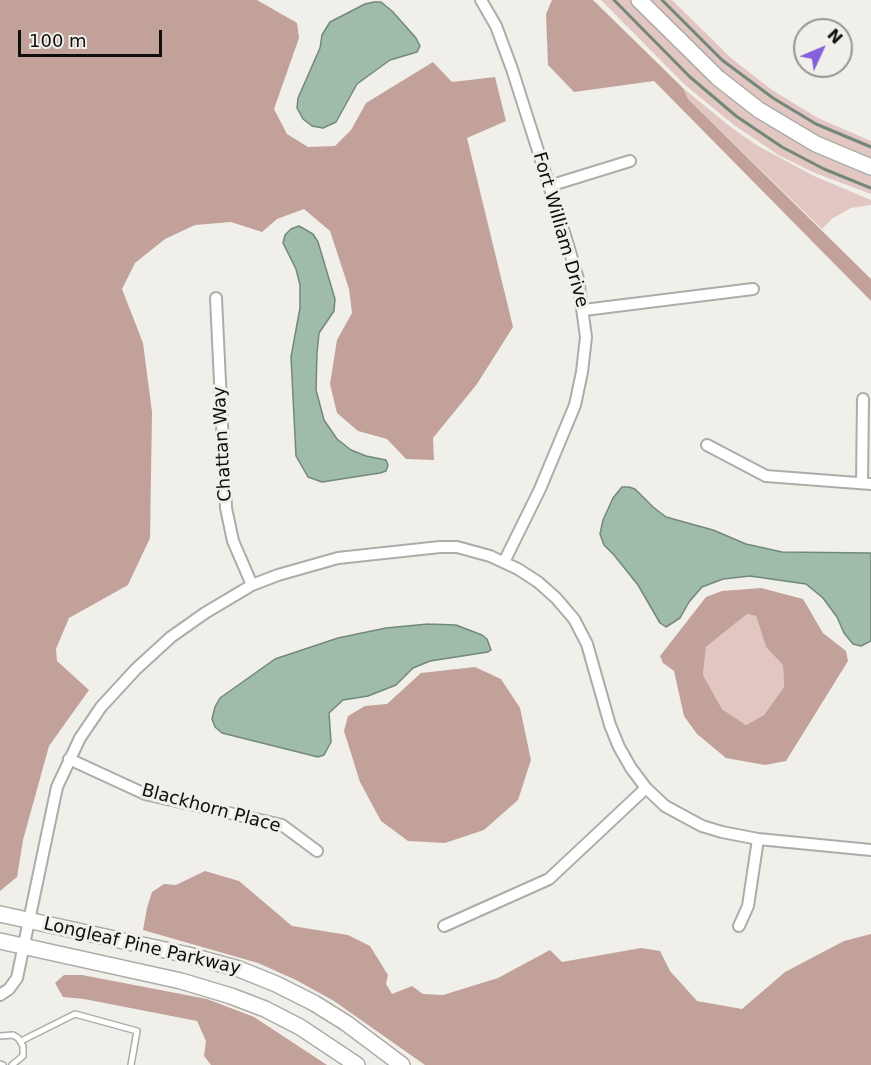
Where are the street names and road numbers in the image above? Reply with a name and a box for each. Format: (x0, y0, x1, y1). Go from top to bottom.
street label: Fort William Drive (527, 150, 593, 310)
street label: Chattan Way (209, 386, 237, 502)
street label: Blackhorn Place (139, 780, 283, 838)
street label: Longleaf Pine Parkway (41, 914, 243, 980)

